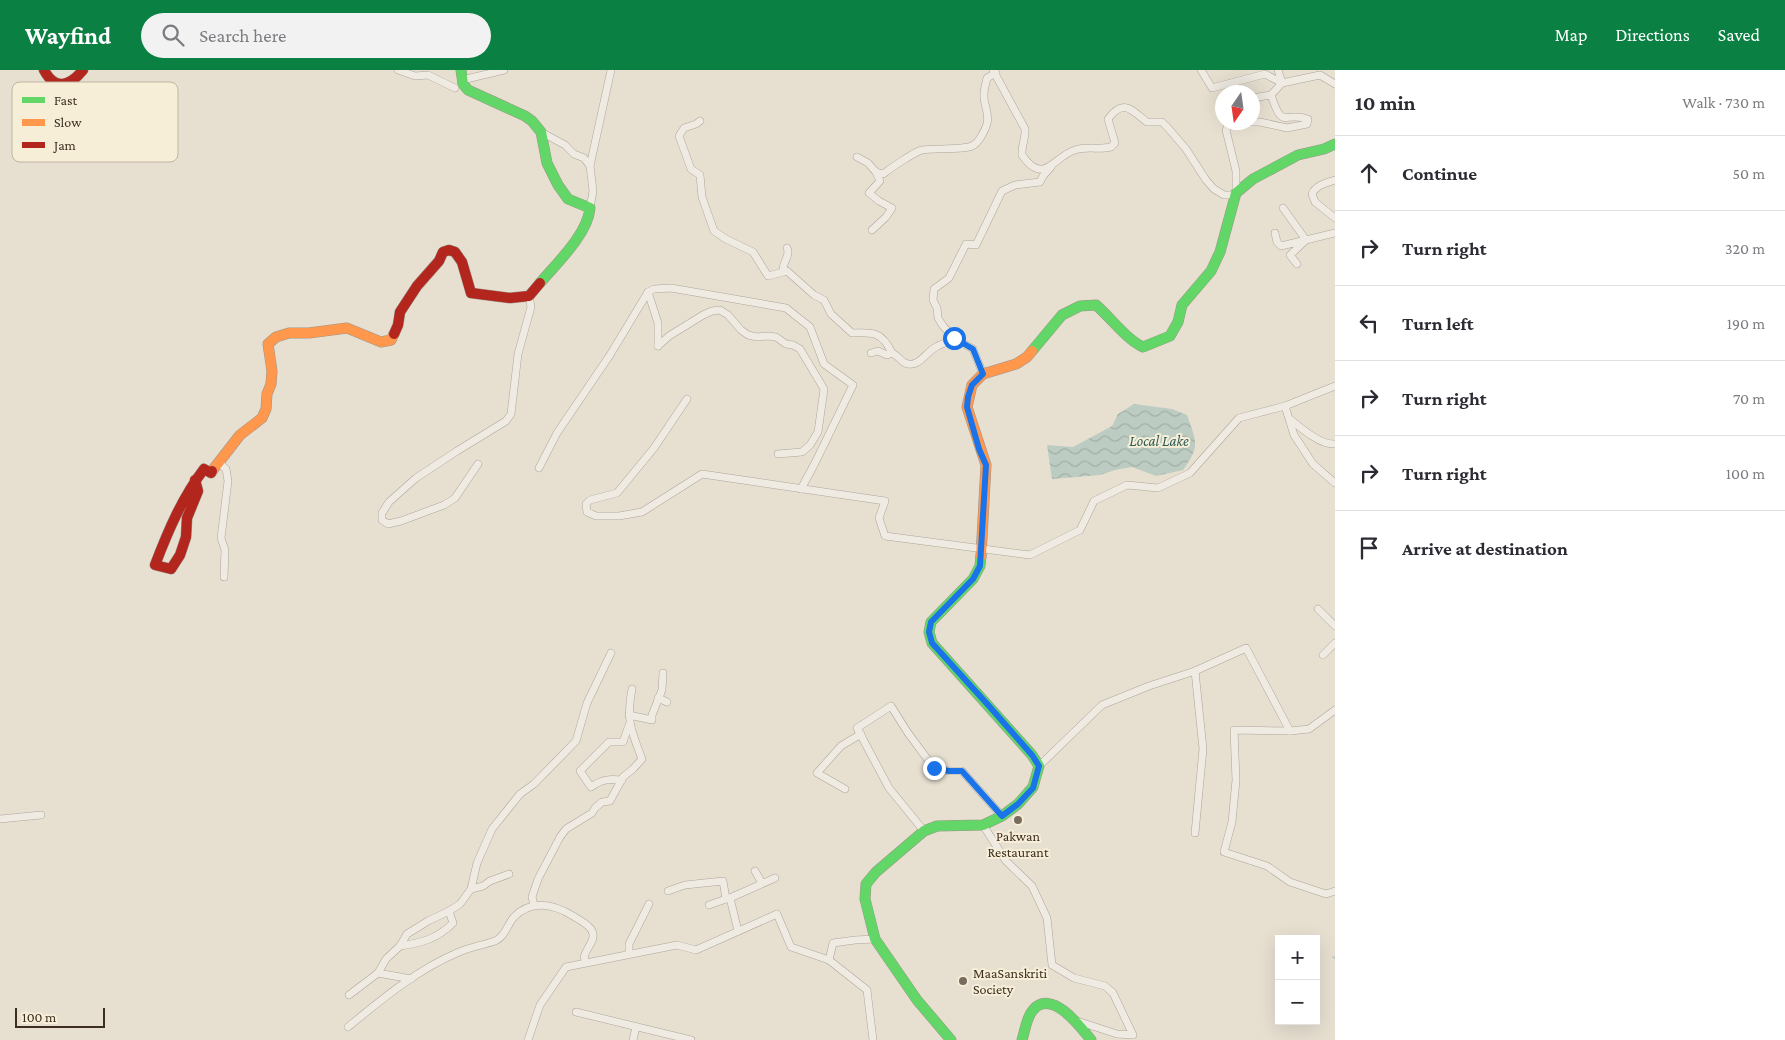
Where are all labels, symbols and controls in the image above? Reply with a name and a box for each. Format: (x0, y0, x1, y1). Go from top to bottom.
search box (141, 13, 491, 58)
icon: search (159, 21, 187, 49)
text: Wayfind (25, 22, 111, 49)
text: Search here (199, 25, 286, 46)
text: Map (1555, 25, 1587, 45)
text: Directions (1615, 25, 1690, 45)
text: Saved (1718, 25, 1760, 45)
legend (12, 82, 178, 162)
north arrow (1215, 85, 1260, 130)
text: 10 min (1355, 91, 1416, 115)
text: Fast (54, 92, 78, 108)
text: Walk · 730 m (1682, 94, 1765, 111)
text: Slow (54, 114, 82, 130)
text: Jam (52, 137, 76, 153)
icon: ahead (1355, 159, 1383, 187)
text: Continue (1402, 163, 1477, 184)
text: 50 m (1733, 165, 1765, 182)
icon: right (1355, 234, 1383, 262)
text: Turn right (1402, 238, 1487, 259)
text: 320 m (1725, 240, 1765, 257)
icon: left (1355, 309, 1383, 337)
text: Turn left (1402, 313, 1474, 334)
text: 190 m (1727, 315, 1765, 332)
route start (943, 327, 966, 350)
icon: right (1355, 384, 1383, 412)
text: Turn right (1402, 388, 1487, 409)
text: 70 m (1733, 390, 1765, 407)
water label: Local Lake (1129, 433, 1189, 449)
icon: right (1355, 459, 1383, 487)
text: Turn right (1402, 463, 1487, 484)
text: 100 m (1726, 465, 1765, 482)
icon: arrive (1355, 534, 1383, 562)
text: Arrive at destination (1402, 538, 1568, 559)
route end (923, 757, 946, 780)
marker: Pakwan Restaurant (1012, 814, 1024, 826)
place label: Pakwan Restaurant (987, 828, 1049, 860)
map controls (1275, 935, 1320, 1025)
button: + (1275, 935, 1320, 980)
place label: MaaSanskriti Society (973, 965, 1048, 997)
marker: MaaSanskriti Society (957, 975, 969, 987)
button: − (1275, 980, 1320, 1025)
scale bar (15, 1005, 105, 1028)
text: 100 m (22, 1009, 56, 1025)

